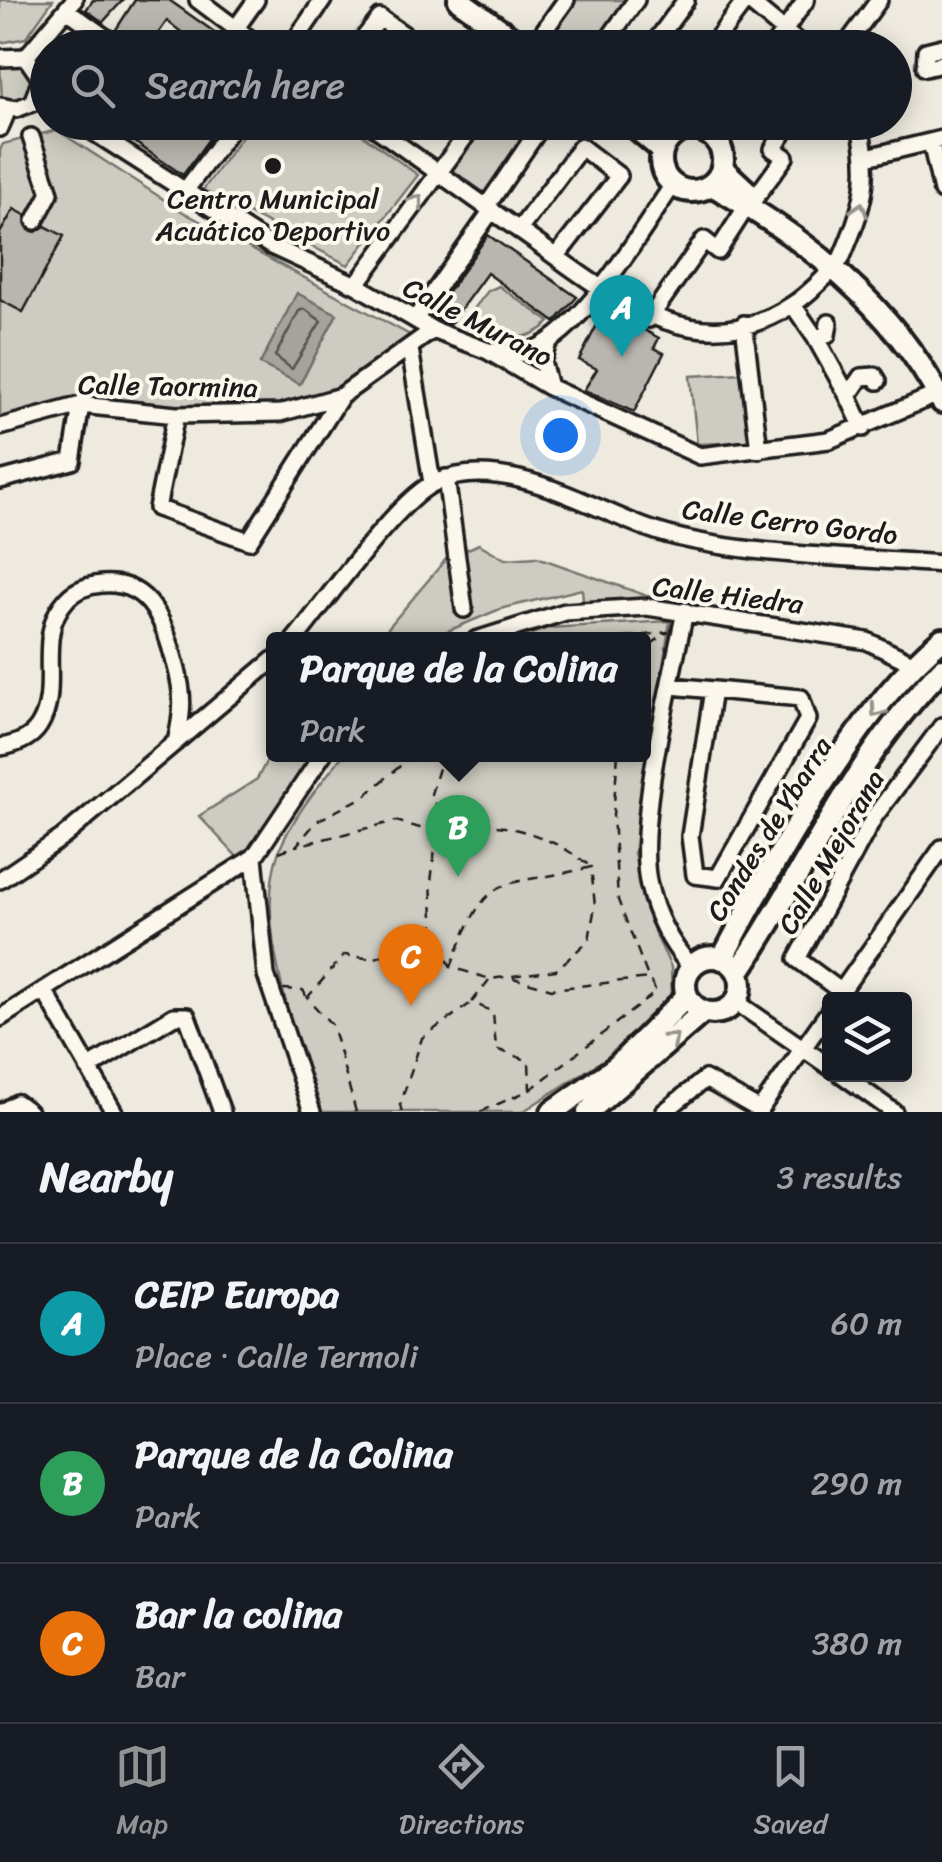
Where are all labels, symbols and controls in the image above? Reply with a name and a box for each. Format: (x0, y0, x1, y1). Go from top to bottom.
search box (30, 30, 912, 140)
text: Search here (145, 52, 345, 119)
icon: search (65, 58, 120, 113)
marker: Centro Municipal Acuático Deportivo (262, 155, 284, 177)
place label: Centro Municipal Acuático Deportivo (155, 174, 390, 255)
one-way arrow (406, 194, 423, 212)
one-way arrow (848, 202, 869, 219)
street label: Calle Murano (394, 263, 562, 381)
pin: A (590, 274, 654, 357)
street label: Calle Taormina (78, 360, 258, 412)
your location (535, 410, 586, 461)
street label: Calle Cerro Gordo (680, 484, 900, 560)
street label: Calle Hiedra (650, 561, 807, 629)
popup (266, 632, 651, 762)
text: Parque de la Colina (300, 635, 617, 702)
one-way arrow (872, 700, 889, 718)
text: Park (300, 702, 365, 759)
street label: Condes de Ybarra (693, 726, 846, 931)
street label: Calle Mejorana (764, 760, 898, 944)
pin: B (426, 794, 490, 877)
pin: C (378, 924, 444, 1006)
map controls (822, 992, 912, 1082)
button: layers (822, 992, 912, 1082)
one-way arrow (660, 1033, 679, 1051)
text: Nearby (40, 1140, 173, 1214)
text: 3 results (777, 1149, 902, 1206)
text: CEIP Europa (135, 1261, 339, 1328)
text: A (62, 1295, 83, 1352)
text: 60 m (831, 1295, 902, 1352)
text: Place · Calle Termoli (135, 1328, 418, 1385)
text: Parque de la Colina (135, 1421, 453, 1488)
text: B (62, 1455, 83, 1512)
text: 290 m (811, 1455, 902, 1512)
text: Park (135, 1488, 201, 1545)
text: Bar la colina (135, 1581, 342, 1648)
text: C (63, 1615, 82, 1672)
text: 380 m (812, 1615, 902, 1672)
text: Bar (135, 1648, 184, 1705)
tab: Map (115, 1739, 170, 1848)
tab: Directions (399, 1739, 524, 1848)
tab: Saved (754, 1739, 827, 1848)

